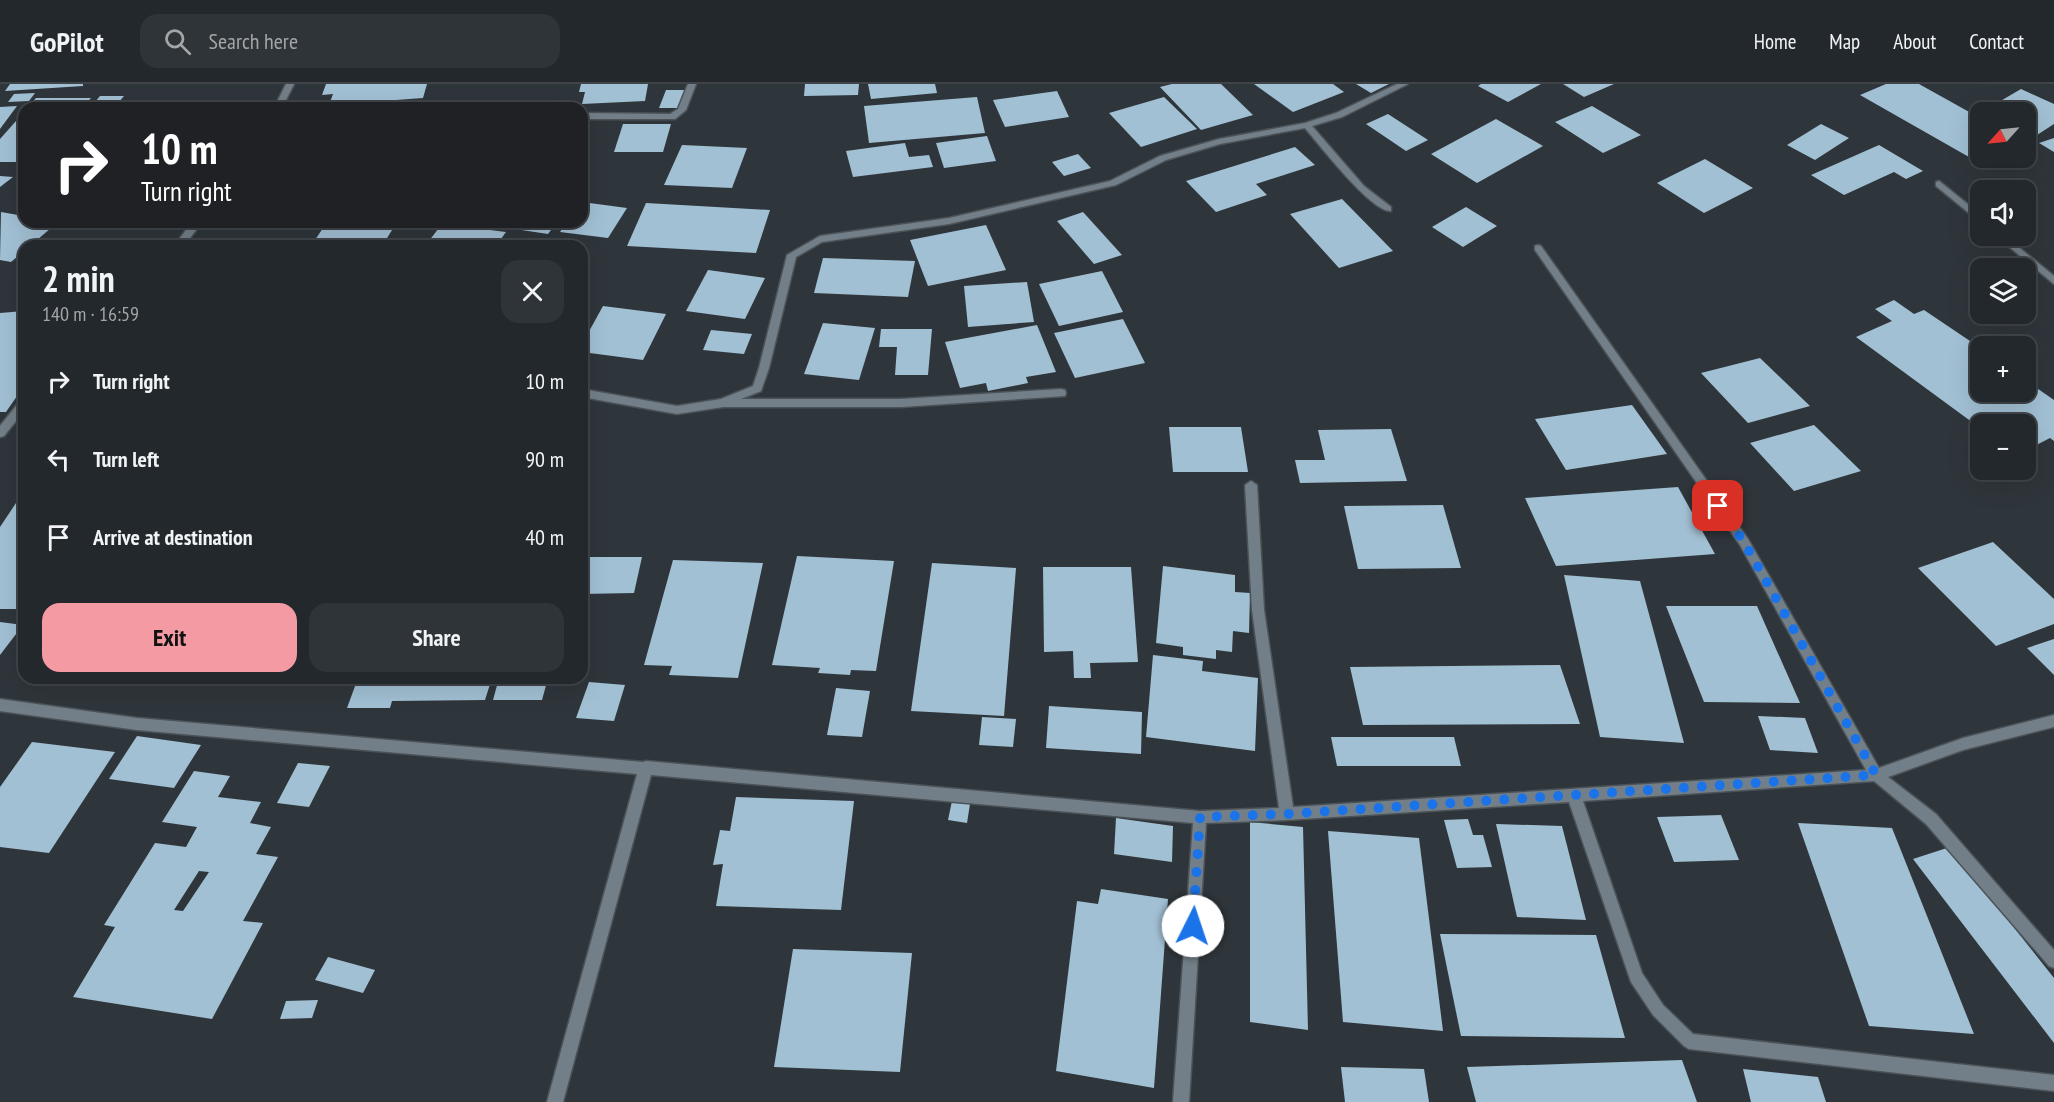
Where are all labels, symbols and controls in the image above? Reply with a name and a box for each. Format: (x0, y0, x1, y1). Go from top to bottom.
search box (140, 14, 560, 68)
text: GoPilot (30, 23, 104, 60)
icon: search (161, 25, 194, 58)
text: Search here (209, 27, 298, 55)
text: Home (1754, 28, 1796, 55)
text: Map (1829, 28, 1860, 55)
text: About (1893, 28, 1936, 55)
text: Contact (1969, 28, 2024, 55)
north arrow (1970, 102, 2036, 168)
map controls (1970, 102, 2036, 480)
text: 10 m (141, 121, 218, 176)
icon: right (42, 126, 120, 204)
text: Turn right (141, 174, 232, 208)
button: sound (1970, 180, 2036, 246)
text: 2 min (42, 255, 115, 302)
button: layers (1970, 258, 2036, 324)
button: close (501, 260, 564, 323)
text: 140 m · 16:59 (42, 301, 139, 327)
button: + (1970, 336, 2036, 402)
icon: right (42, 365, 75, 398)
text: Turn right (93, 367, 170, 395)
text: 10 m (525, 367, 564, 395)
button: − (1970, 414, 2036, 480)
icon: left (42, 443, 75, 476)
text: Turn left (93, 445, 159, 473)
text: 90 m (525, 445, 564, 473)
pin (1692, 480, 1743, 531)
icon: arrive (1701, 489, 1734, 522)
icon: arrive (42, 521, 75, 554)
text: Arrive at destination (93, 523, 253, 551)
text: 40 m (525, 523, 564, 551)
button: Exit (42, 603, 297, 672)
button: Share (309, 603, 564, 672)
position arrow (1161, 894, 1225, 958)

